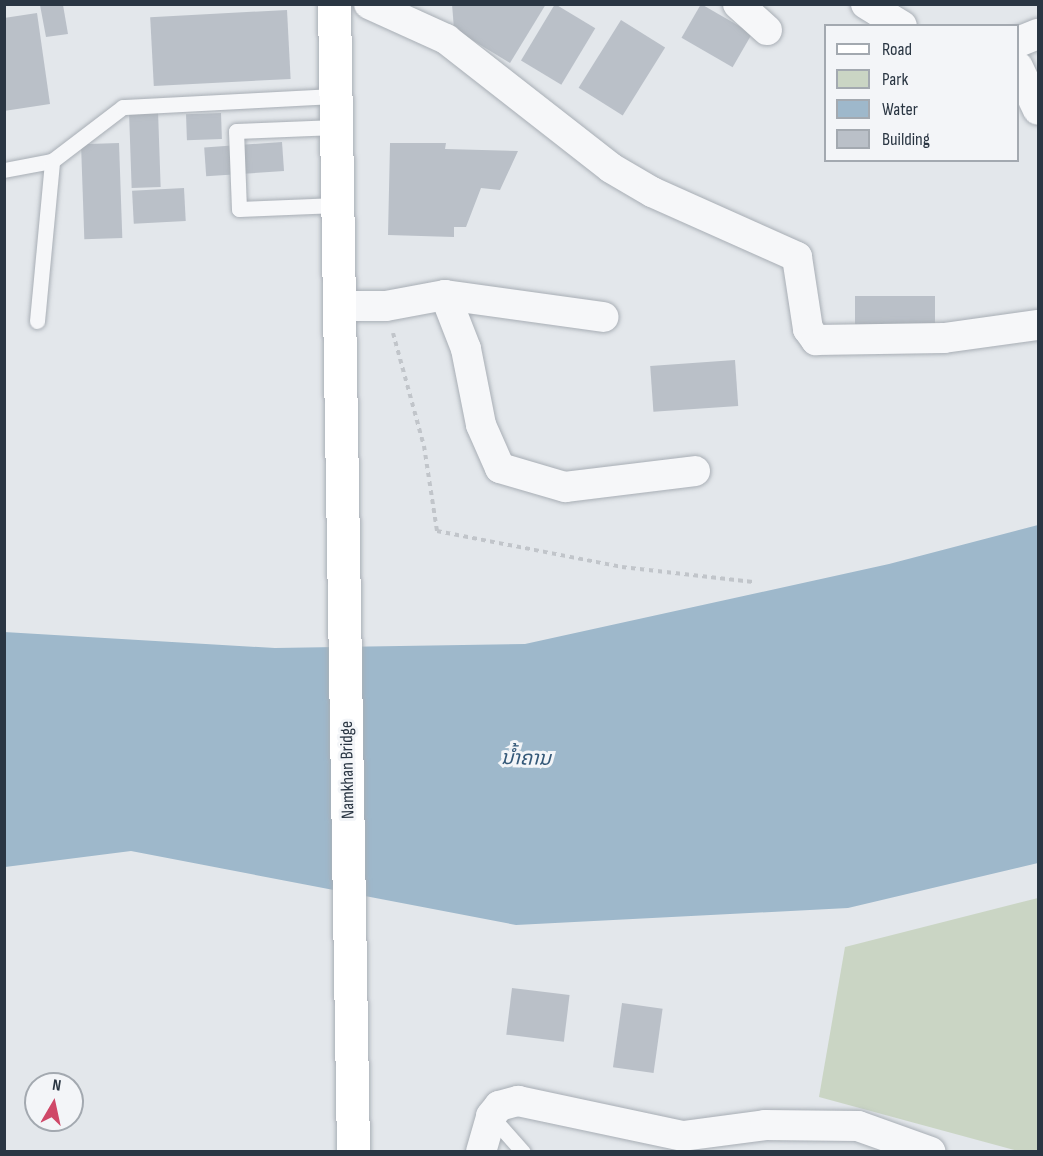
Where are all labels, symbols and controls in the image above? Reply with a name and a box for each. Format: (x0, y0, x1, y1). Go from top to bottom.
legend (824, 24, 1019, 162)
text: Road (882, 39, 912, 60)
text: Park (882, 69, 908, 90)
text: Water (882, 99, 918, 120)
text: Building (882, 129, 930, 150)
street label: Namkhan Bridge (336, 721, 360, 819)
water label: ນ້ຳຄານ (501, 747, 551, 771)
north arrow (24, 1072, 84, 1132)
text: N (51, 1076, 62, 1096)

